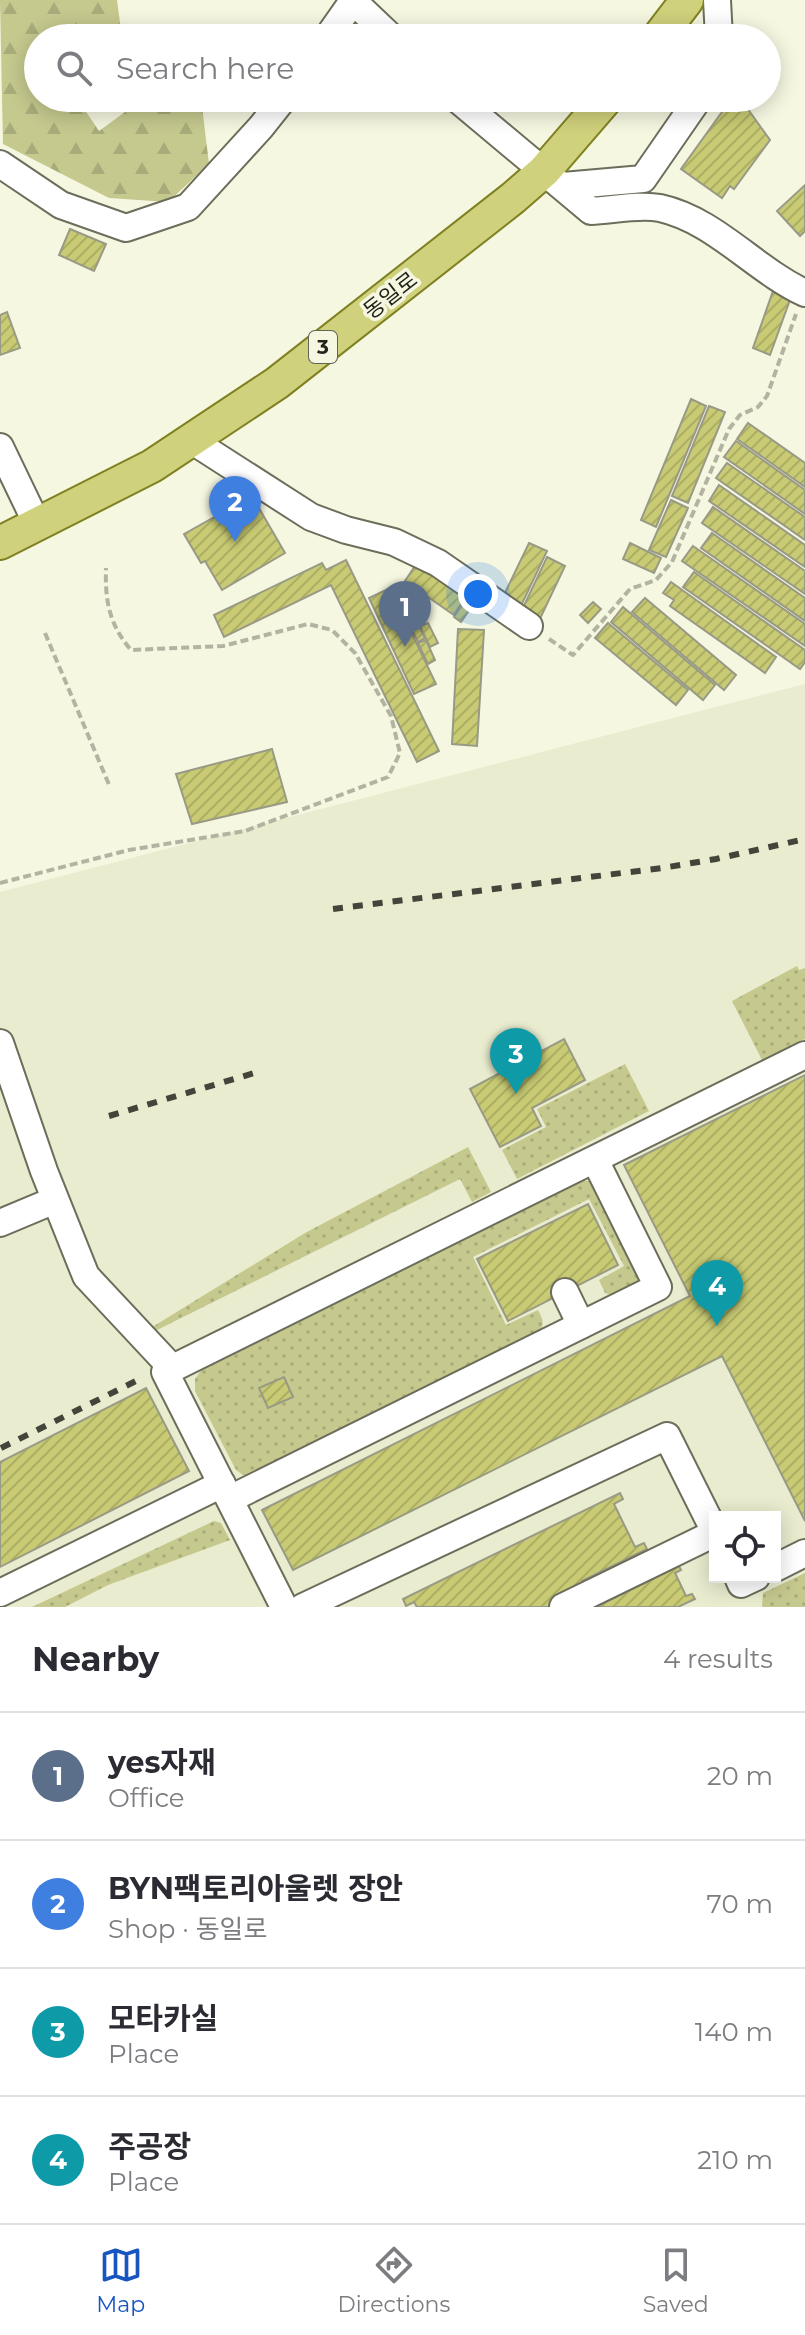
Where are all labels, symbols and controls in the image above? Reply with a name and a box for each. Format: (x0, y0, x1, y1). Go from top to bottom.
search box (24, 24, 781, 112)
icon: search (52, 46, 96, 90)
text: Search here (116, 50, 294, 87)
street label: 동일로 (358, 266, 423, 325)
road number: 3 (309, 331, 337, 363)
pin: 2 (209, 476, 261, 542)
your location (458, 574, 498, 614)
pin: 1 (379, 581, 431, 647)
pin: 3 (490, 1028, 542, 1094)
pin: 4 (691, 1260, 743, 1326)
map controls (709, 1511, 781, 1583)
button: locate (709, 1511, 781, 1583)
text: Nearby (32, 1638, 159, 1680)
text: 4 results (663, 1643, 773, 1675)
text: yes자재 (108, 1744, 216, 1781)
text: 1 (53, 1760, 63, 1792)
text: 20 m (707, 1760, 773, 1792)
text: Office (108, 1782, 185, 1814)
text: BYN팩토리아울렛 장안 (108, 1870, 403, 1907)
text: 2 (50, 1888, 66, 1920)
text: 70 m (707, 1888, 773, 1920)
text: Shop · 동일로 (108, 1913, 267, 1945)
text: 모타카실 (108, 2000, 218, 2037)
text: 3 (50, 2016, 66, 2048)
text: 140 m (695, 2016, 773, 2048)
text: Place (108, 2038, 179, 2070)
text: 주공장 (108, 2128, 191, 2165)
text: 4 (49, 2144, 67, 2176)
text: 210 m (697, 2144, 773, 2176)
text: Place (108, 2166, 179, 2198)
tab: Map (96, 2243, 145, 2318)
tab: Directions (338, 2243, 450, 2318)
tab: Saved (643, 2243, 709, 2318)

